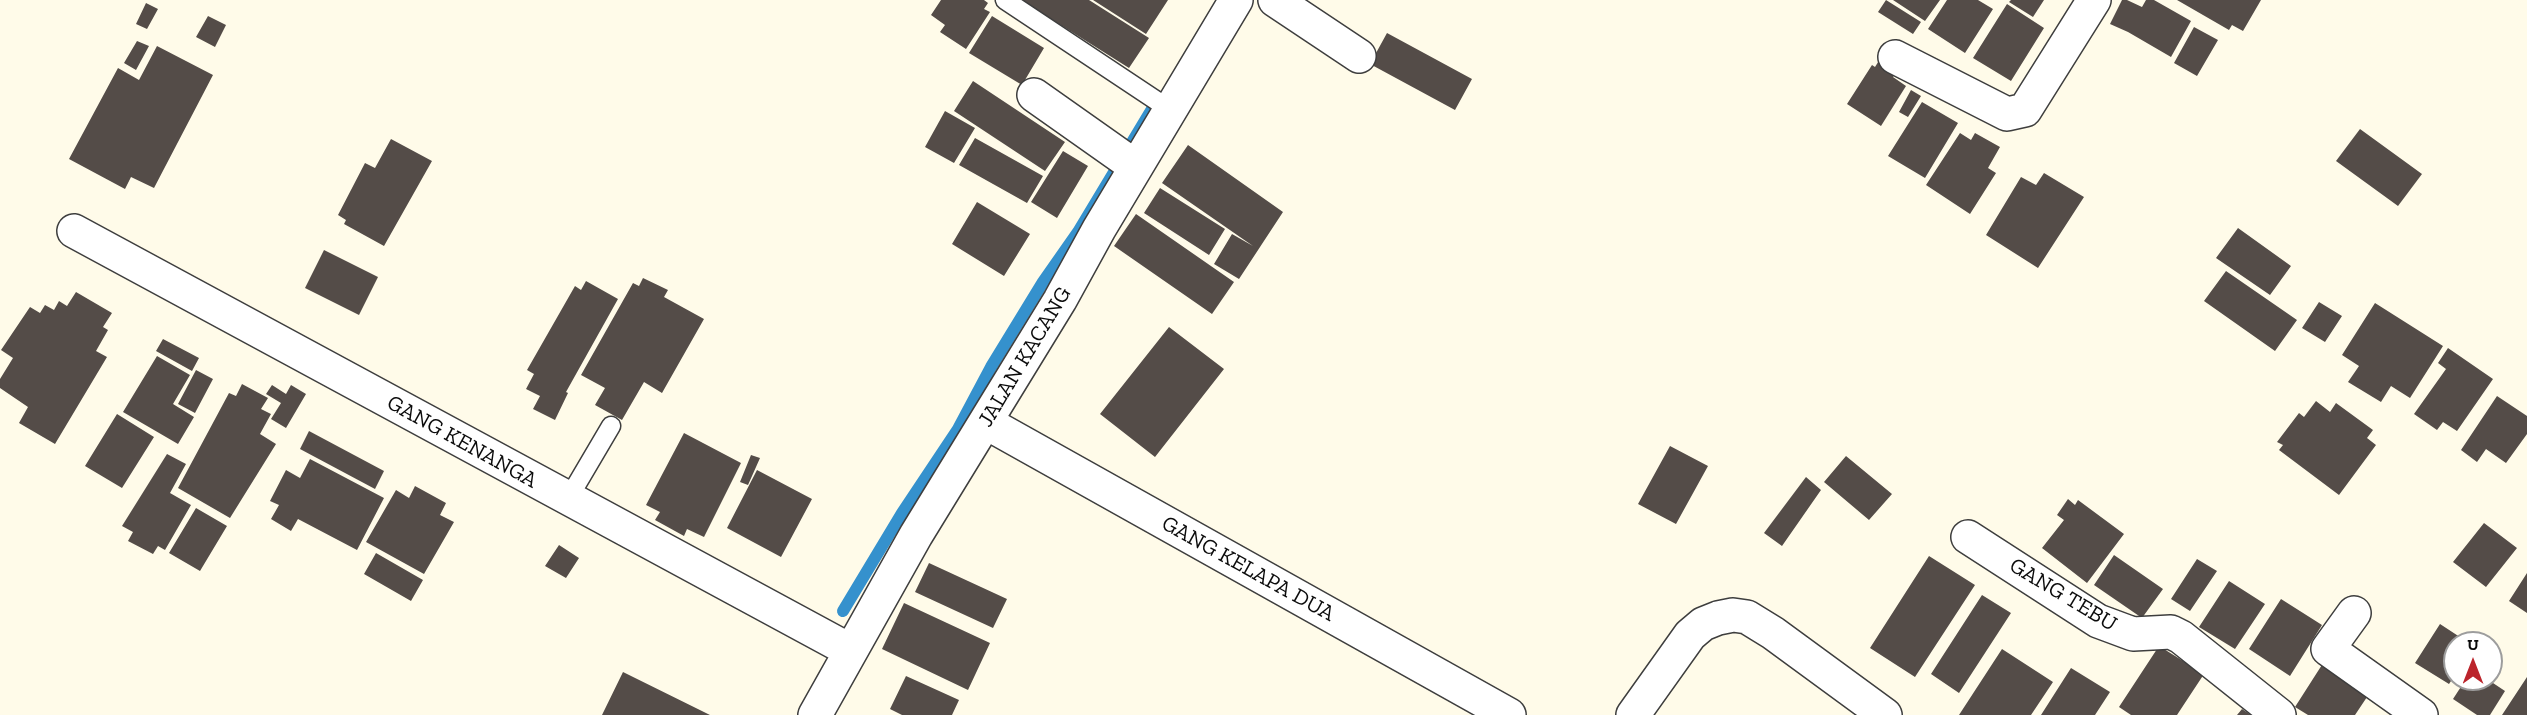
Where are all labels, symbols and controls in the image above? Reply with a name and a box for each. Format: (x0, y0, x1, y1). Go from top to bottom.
street label: JALAN KACANG (973, 282, 1077, 432)
street label: GANG KENANGA (382, 390, 542, 494)
street label: GANG KELAPA DUA (1157, 510, 1339, 628)
street label: GANG TEBU (2004, 553, 2122, 637)
north arrow (2443, 631, 2503, 691)
text: U (2467, 635, 2479, 654)

